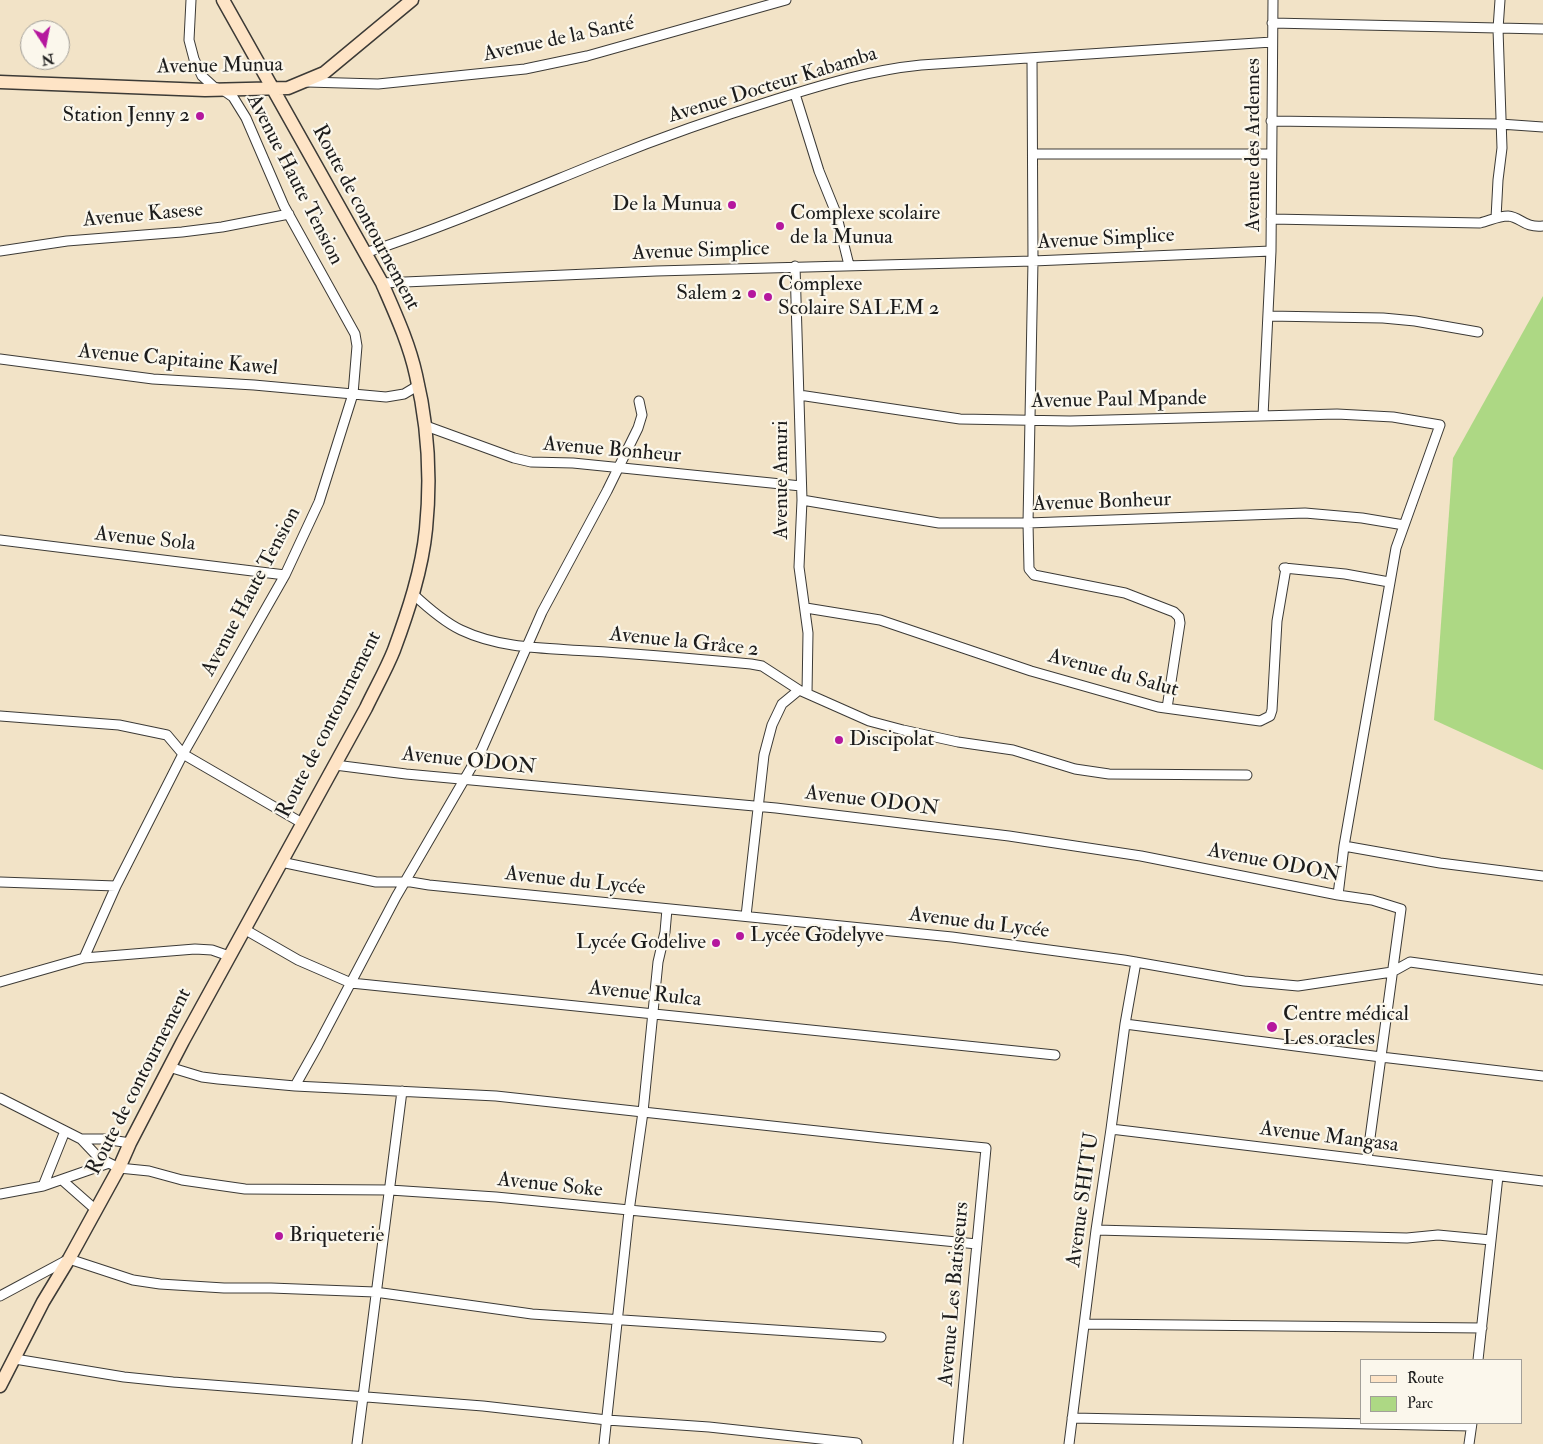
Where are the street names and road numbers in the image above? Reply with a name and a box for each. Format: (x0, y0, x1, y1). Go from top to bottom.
street label: Avenue de la Santé (481, 12, 637, 68)
street label: Avenue Docteur Kabamba (666, 42, 880, 130)
street label: Avenue Munua (157, 53, 283, 81)
street label: Avenue des Ardennes (1241, 58, 1267, 232)
street label: Avenue Haute Tension (240, 91, 348, 269)
street label: Route de contournement (305, 121, 425, 315)
street label: Avenue Kasese (82, 198, 204, 234)
street label: Avenue Simplice (1037, 224, 1175, 256)
street label: Avenue Simplice (632, 237, 770, 267)
street label: Avenue Capitaine Kawel (77, 340, 279, 382)
street label: Avenue Paul Mpande (1031, 387, 1207, 415)
street label: Avenue Amuri (769, 421, 795, 539)
street label: Avenue Bonheur (542, 432, 682, 470)
street label: Avenue Bonheur (1032, 488, 1172, 518)
street label: Avenue Haute Tension (197, 503, 307, 681)
street label: Avenue Sola (93, 522, 197, 558)
street label: Avenue la Grâce 2 (608, 623, 760, 663)
street label: Route de contournement (272, 627, 388, 823)
street label: Avenue du Salut (1045, 644, 1181, 704)
street label: Avenue ODON (401, 742, 537, 782)
street label: Avenue ODON (804, 781, 940, 823)
street label: Avenue ODON (1205, 839, 1343, 889)
street label: Avenue du Lycée (504, 862, 646, 902)
street label: Avenue du Lycée (907, 903, 1051, 945)
street label: Avenue Rulca (587, 977, 703, 1013)
street label: Route de contournement (82, 984, 198, 1180)
street label: Avenue Mangasa (1258, 1117, 1400, 1159)
street label: Avenue SHITU (1062, 1131, 1106, 1269)
street label: Avenue Soke (496, 1168, 604, 1204)
street label: Avenue Les Batisseurs (934, 1201, 976, 1387)

